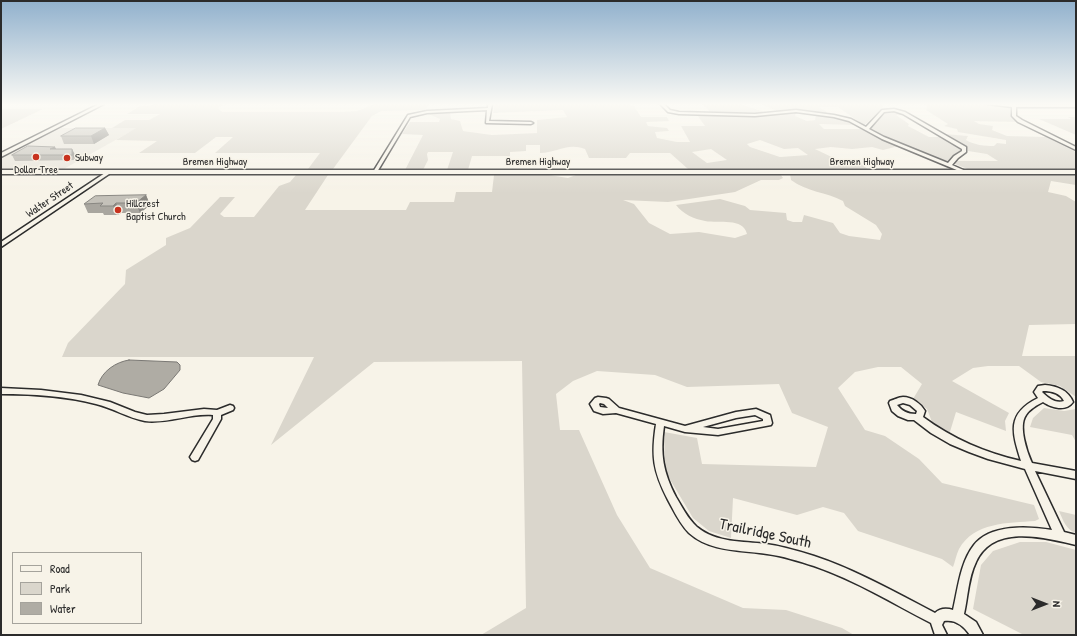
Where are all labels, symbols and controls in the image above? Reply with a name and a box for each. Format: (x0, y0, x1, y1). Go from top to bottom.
place label: Subway (75, 151, 103, 165)
marker: Dollar Tree (31, 152, 41, 162)
marker: Subway (62, 153, 72, 163)
street label: Bremen Highway (183, 155, 247, 169)
street label: Bremen Highway (506, 155, 570, 169)
street label: Bremen Highway (830, 155, 894, 169)
place label: Dollar Tree (14, 163, 58, 177)
street label: Walter Street (24, 179, 76, 221)
place label: Hillcrest Baptist Church (126, 197, 186, 223)
marker: Hillcrest Baptist Church (113, 205, 123, 215)
street label: Trailridge South (717, 515, 813, 553)
legend (12, 552, 142, 624)
text: Road (50, 560, 70, 577)
text: Park (50, 580, 70, 597)
north arrow (1025, 584, 1065, 624)
text: Water (50, 600, 76, 617)
text: N (1050, 601, 1064, 607)

